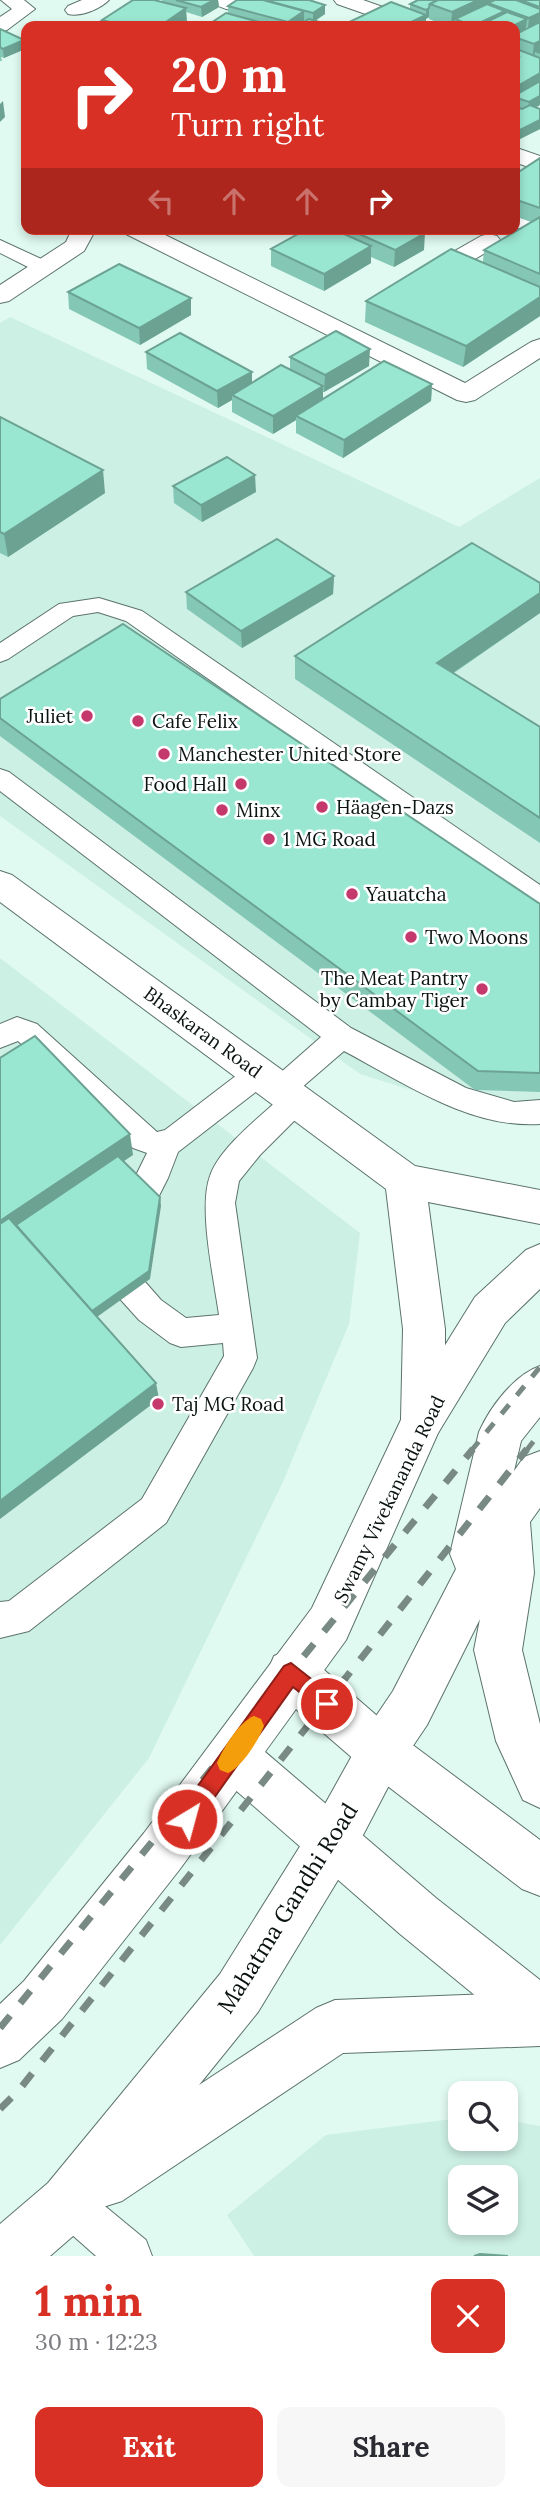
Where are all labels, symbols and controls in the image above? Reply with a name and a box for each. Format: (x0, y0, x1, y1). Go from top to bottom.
text: 20 m (171, 43, 286, 105)
icon: right (56, 49, 147, 140)
text: Turn right (171, 104, 324, 145)
icon: left (142, 182, 180, 220)
icon: ahead (215, 182, 253, 220)
icon: ahead (288, 182, 326, 220)
icon: right (361, 182, 399, 220)
place label: Juliet (26, 704, 74, 728)
marker: Juliet (79, 708, 95, 724)
place label: Cafe Felix (152, 709, 238, 733)
marker: Cafe Felix (130, 713, 146, 729)
place label: Manchester United Store (178, 742, 401, 766)
marker: Manchester United Store (156, 746, 172, 762)
place label: Food Hall (143, 772, 227, 796)
marker: Food Hall (233, 776, 249, 792)
place label: Häagen-Dazs (336, 795, 454, 819)
place label: Minx (236, 798, 280, 822)
marker: Häagen-Dazs (314, 799, 330, 815)
marker: Minx (214, 802, 230, 818)
place label: 1 MG Road (283, 827, 376, 851)
marker: 1 MG Road (261, 831, 277, 847)
place label: Yauatcha (365, 882, 447, 906)
marker: Yauatcha (344, 886, 360, 902)
place label: Two Moons (425, 925, 528, 949)
marker: Two Moons (403, 929, 419, 945)
place label: The Meat Pantry by Cambay Tiger (320, 966, 469, 1012)
street label: Bhaskaran Road (139, 981, 267, 1083)
marker: The Meat Pantry by Cambay Tiger (474, 981, 490, 997)
street label: Swamy Vivekananda Road (328, 1391, 450, 1607)
place label: Taj MG Road (172, 1392, 284, 1416)
marker: Taj MG Road (150, 1396, 166, 1412)
pin (297, 1674, 357, 1734)
icon: arrive (308, 1685, 346, 1723)
position arrow (150, 1782, 224, 1856)
street label: Mahatma Gandhi Road (210, 1797, 364, 2019)
map controls (448, 2081, 518, 2235)
button: search (448, 2081, 518, 2151)
button: layers (448, 2165, 518, 2235)
text: 1 min (35, 2274, 142, 2328)
button: close (431, 2279, 505, 2353)
text: 30 m · 12:23 (35, 2327, 158, 2356)
button: Exit (35, 2407, 263, 2487)
button: Share (277, 2407, 505, 2487)

